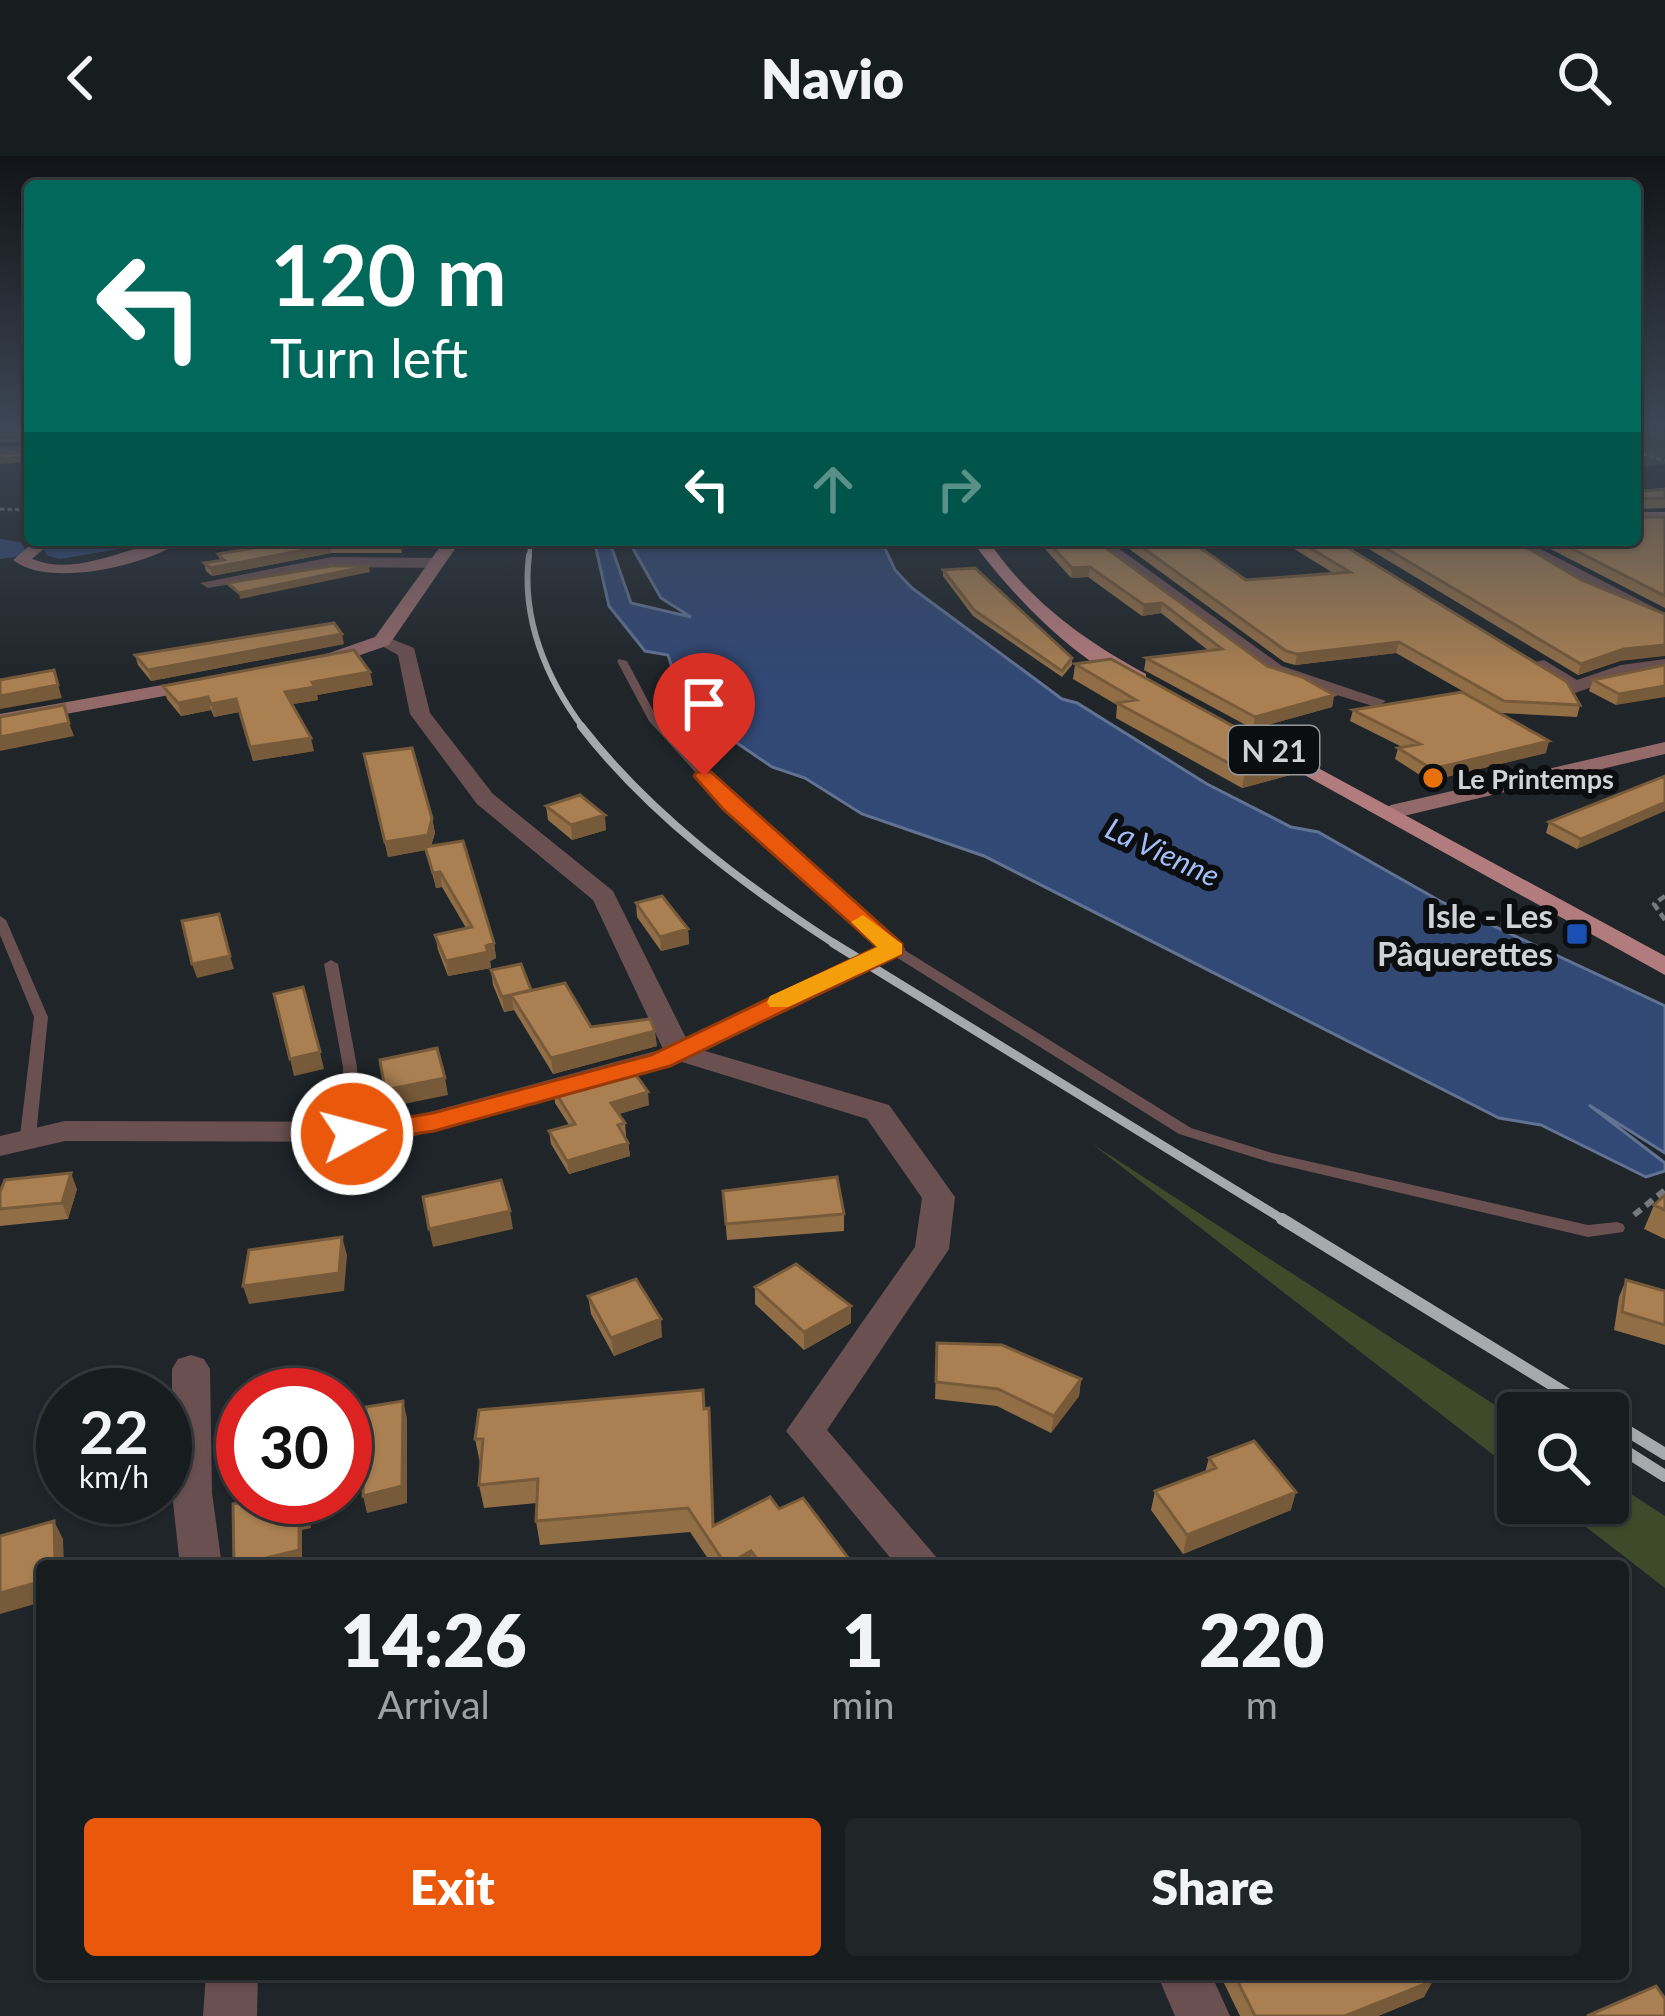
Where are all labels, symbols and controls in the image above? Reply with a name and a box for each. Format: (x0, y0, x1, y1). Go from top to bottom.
icon: back (48, 45, 114, 111)
icon: search (1551, 45, 1617, 111)
text: Navio (761, 46, 904, 111)
text: 120 m (270, 223, 507, 324)
icon: left (72, 228, 228, 384)
text: Turn left (270, 325, 468, 390)
icon: left (674, 456, 740, 522)
icon: ahead (800, 456, 866, 522)
icon: right (926, 456, 992, 522)
pin (653, 653, 755, 776)
icon: arrive (671, 671, 737, 737)
road number: N 21 (1229, 726, 1319, 774)
place label: Le Printemps (1457, 762, 1614, 795)
marker: Le Printemps (1420, 765, 1446, 791)
water label: La Vienne (1100, 809, 1226, 893)
place label: Isle - Les Pâquerettes (1377, 895, 1553, 973)
marker: Isle - Les Pâquerettes (1564, 921, 1590, 947)
position arrow (289, 1071, 415, 1197)
speed limit sign: 30 (216, 1368, 372, 1524)
map controls (1497, 1392, 1629, 1524)
button: search (1497, 1392, 1629, 1524)
text: 22 (79, 1395, 149, 1467)
text: km/h (79, 1458, 149, 1494)
text: 14:26 (341, 1596, 527, 1682)
text: 1 (842, 1596, 884, 1682)
text: 220 (1199, 1596, 1324, 1682)
text: Arrival (377, 1681, 490, 1727)
text: min (831, 1681, 895, 1727)
text: m (1246, 1681, 1278, 1727)
button: Exit (84, 1818, 821, 1956)
button: Share (845, 1818, 1581, 1956)

